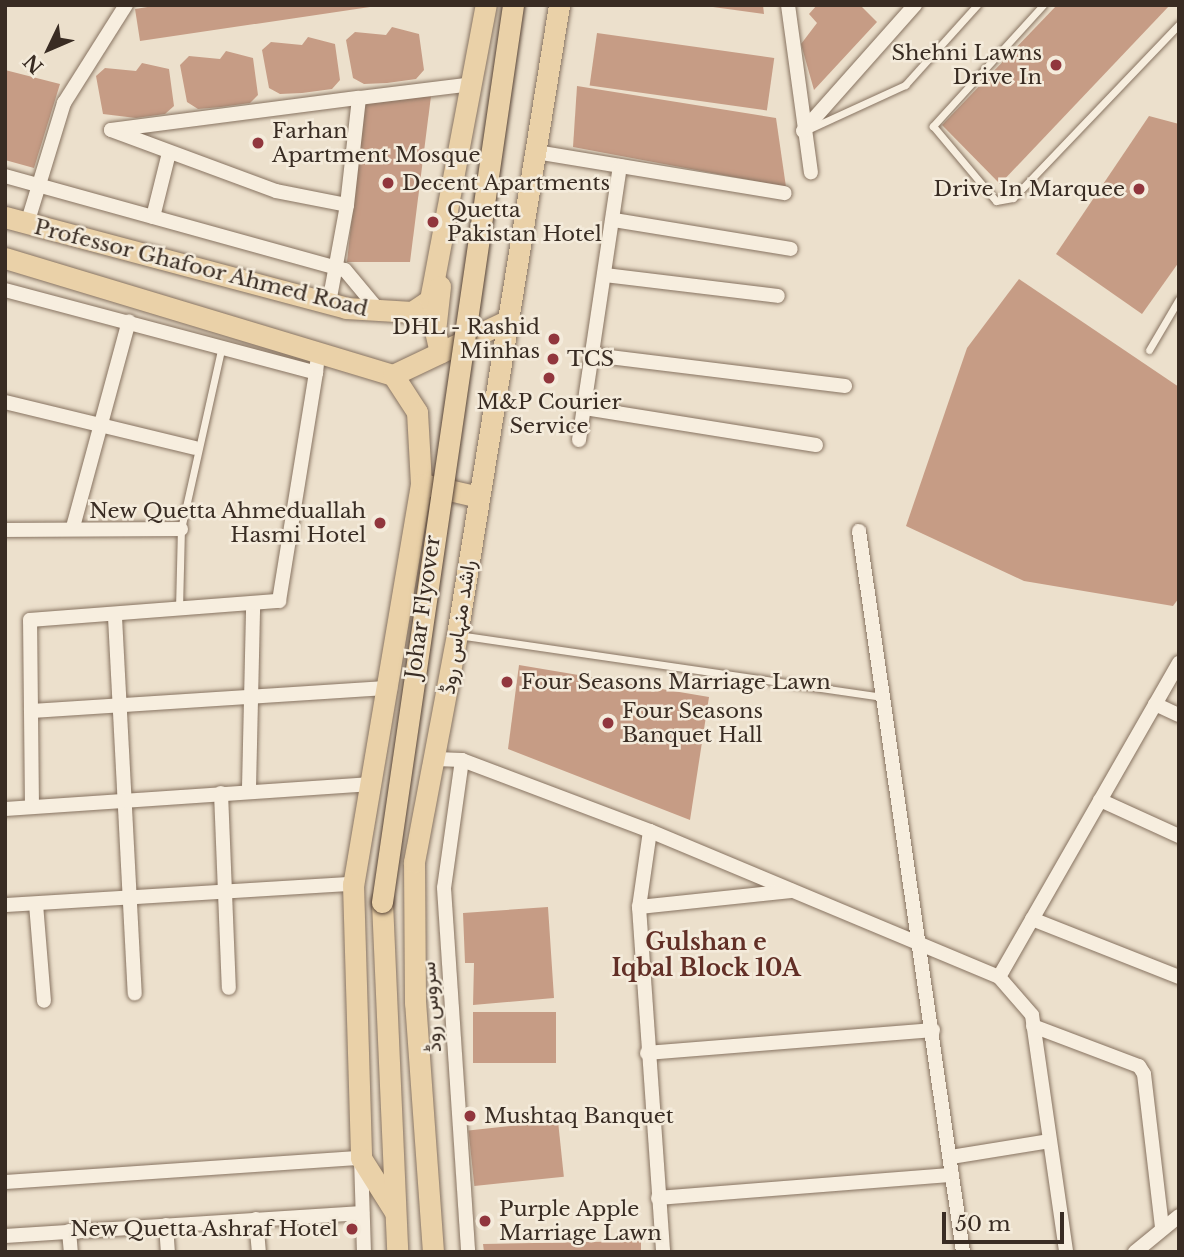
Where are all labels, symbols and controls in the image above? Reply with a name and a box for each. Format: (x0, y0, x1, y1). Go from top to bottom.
north arrow (14, 14, 84, 84)
place label: Shehni Lawns Drive In (891, 40, 1042, 90)
text: N (19, 50, 48, 78)
marker: Shehni Lawns Drive In (1048, 57, 1064, 73)
place label: Farhan Apartment Mosque (272, 118, 480, 168)
marker: Farhan Apartment Mosque (250, 135, 266, 151)
place label: Decent Apartments (402, 170, 611, 196)
marker: Decent Apartments (380, 175, 396, 191)
place label: Drive In Marquee (934, 176, 1125, 202)
marker: Drive In Marquee (1131, 181, 1147, 197)
place label: Quetta Pakistan Hotel (447, 197, 602, 247)
street label: Professor Ghafoor Ahmed Road (31, 214, 371, 322)
marker: Quetta Pakistan Hotel (425, 214, 441, 230)
place label: DHL - Rashid Minhas (392, 314, 540, 364)
marker: DHL - Rashid Minhas (546, 331, 562, 347)
place label: TCS (567, 346, 614, 372)
marker: TCS (545, 351, 561, 367)
marker: M&P Courier Service (541, 370, 557, 386)
place label: M&P Courier Service (476, 389, 622, 439)
place label: New Quetta Ahmeduallah Hasmi Hotel (88, 498, 366, 548)
marker: New Quetta Ahmeduallah Hasmi Hotel (372, 515, 388, 531)
street label: Johar Flyover (400, 533, 446, 681)
street label: راشد منہاس روڈ (435, 558, 481, 696)
place label: Four Seasons Marriage Lawn (521, 669, 831, 695)
marker: Four Seasons Marriage Lawn (499, 674, 515, 690)
place label: Four Seasons Banquet Hall (622, 698, 764, 748)
marker: Four Seasons Banquet Hall (600, 715, 616, 731)
district label: Gulshan e Iqbal Block 10A (611, 928, 801, 982)
street label: سروس روڈ (415, 961, 447, 1053)
place label: Mushtaq Banquet (484, 1103, 674, 1129)
marker: Mushtaq Banquet (462, 1108, 478, 1124)
place label: Purple Apple Marriage Lawn (499, 1196, 662, 1246)
scale bar (946, 1198, 1068, 1242)
text: 50 m (955, 1211, 1010, 1237)
marker: Purple Apple Marriage Lawn (477, 1213, 493, 1229)
place label: New Quetta Ashraf Hotel (69, 1216, 338, 1242)
marker: New Quetta Ashraf Hotel (344, 1221, 360, 1237)

